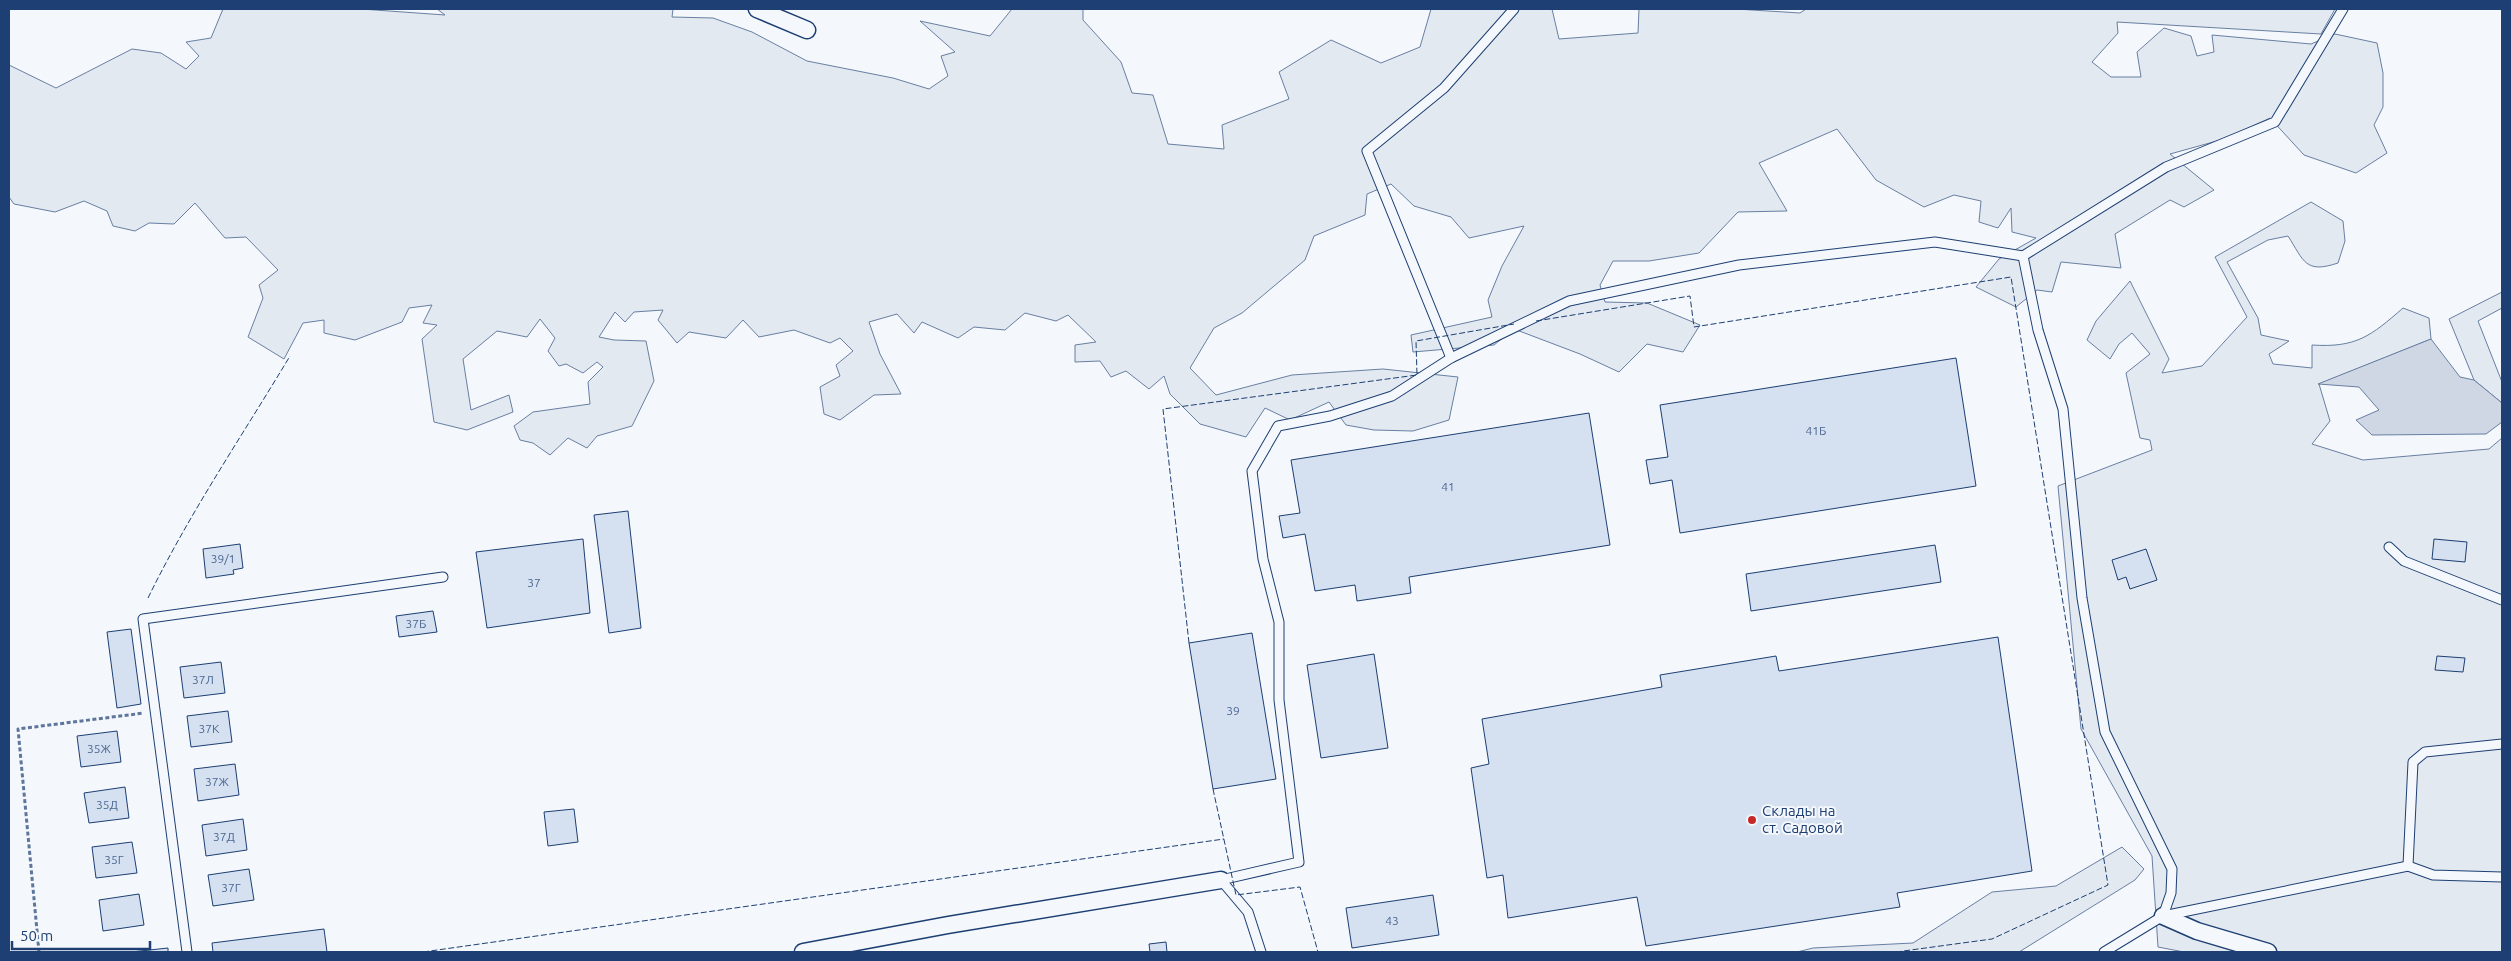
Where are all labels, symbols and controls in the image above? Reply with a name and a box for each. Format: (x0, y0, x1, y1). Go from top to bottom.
house number: 41Б (1806, 424, 1826, 437)
house number: 41 (1441, 480, 1455, 493)
house number: 39/1 (211, 552, 235, 565)
house number: 37 (527, 576, 541, 589)
house number: 37Б (406, 617, 426, 630)
house number: 37Л (192, 673, 214, 686)
house number: 39 (1226, 704, 1240, 717)
house number: 37К (199, 722, 220, 735)
house number: 35Ж (87, 742, 112, 755)
house number: 37Ж (205, 775, 230, 788)
house number: 35Д (96, 798, 118, 811)
place label: Склады на ст. Садовой (1762, 802, 1843, 836)
marker: Склады на ст. Садовой (1746, 814, 1758, 826)
house number: 37Д (213, 830, 235, 843)
house number: 35Г (104, 853, 124, 866)
house number: 37Г (221, 881, 241, 894)
house number: 43 (1385, 914, 1399, 927)
scale bar (12, 918, 150, 950)
text: 50 m (20, 927, 53, 944)

